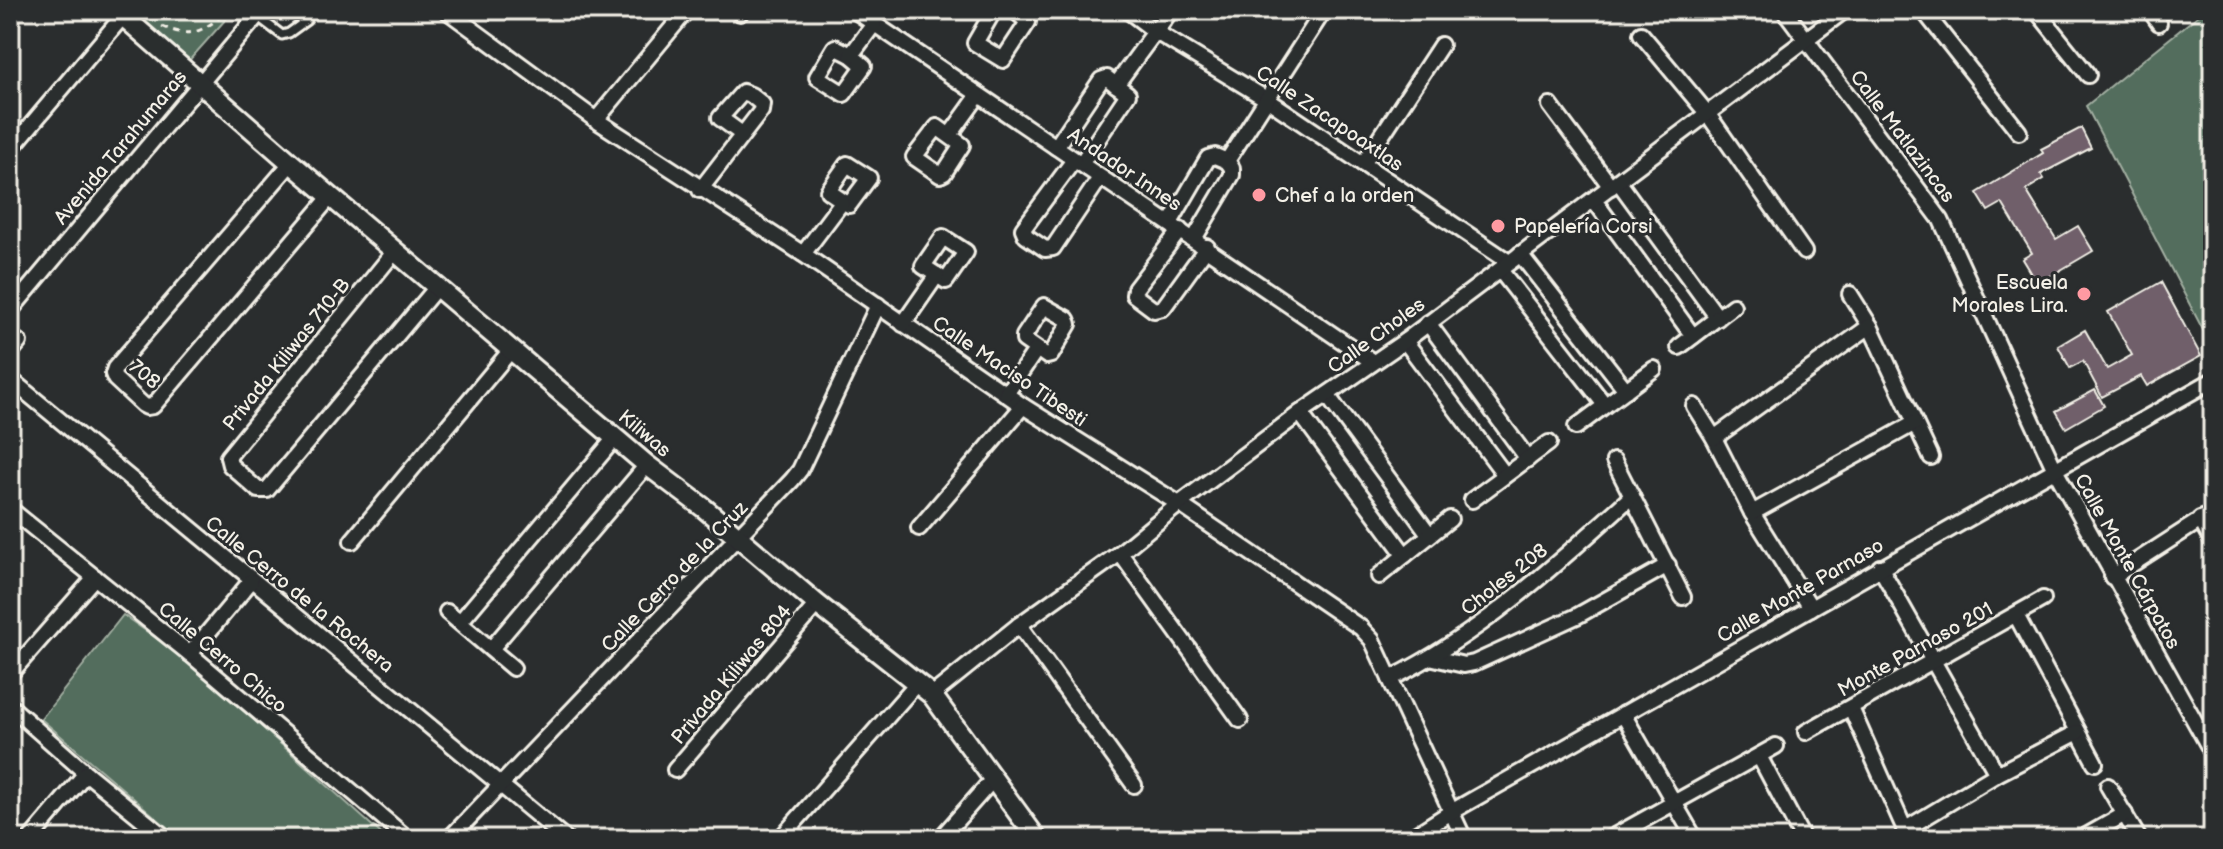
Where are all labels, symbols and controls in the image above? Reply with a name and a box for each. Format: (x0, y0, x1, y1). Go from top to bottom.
street label: Calle Zacapoaxtlas (1251, 61, 1408, 177)
street label: Avenida Tarahumaras (49, 66, 192, 230)
street label: Calle Matlazincas (1845, 66, 1960, 208)
street label: Andador Innes (1063, 123, 1186, 217)
place label: Chef a la orden (1275, 184, 1414, 208)
marker: Chef a la orden (1250, 186, 1268, 204)
place label: Papelería Corsi (1514, 215, 1653, 239)
marker: Papelería Corsi (1489, 217, 1507, 235)
place label: Escuela Morales Lira. (1952, 271, 2068, 318)
street label: Privada Kiliwas 710-B (218, 273, 356, 436)
marker: Escuela Morales Lira. (2075, 285, 2093, 303)
street label: Calle Choles (1323, 292, 1430, 379)
street label: Calle Maciso Tibesti (928, 311, 1091, 432)
street label: 708 (124, 355, 165, 395)
street label: Kiliwas (613, 405, 676, 463)
street label: Calle Monte Cárpatos (2069, 470, 2185, 653)
street label: Calle Cerro de la Cruz (596, 496, 753, 657)
street label: Calle Cerro de la Rochera (200, 511, 398, 678)
street label: Calle Monte Parnaso (1713, 533, 1888, 648)
street label: Choles 208 (1457, 539, 1553, 621)
street label: Calle Cerro Chico (153, 597, 292, 719)
street label: Monte Parnaso 201 (1834, 597, 1997, 702)
street label: Privada Kiliwas 804 (666, 600, 797, 749)

